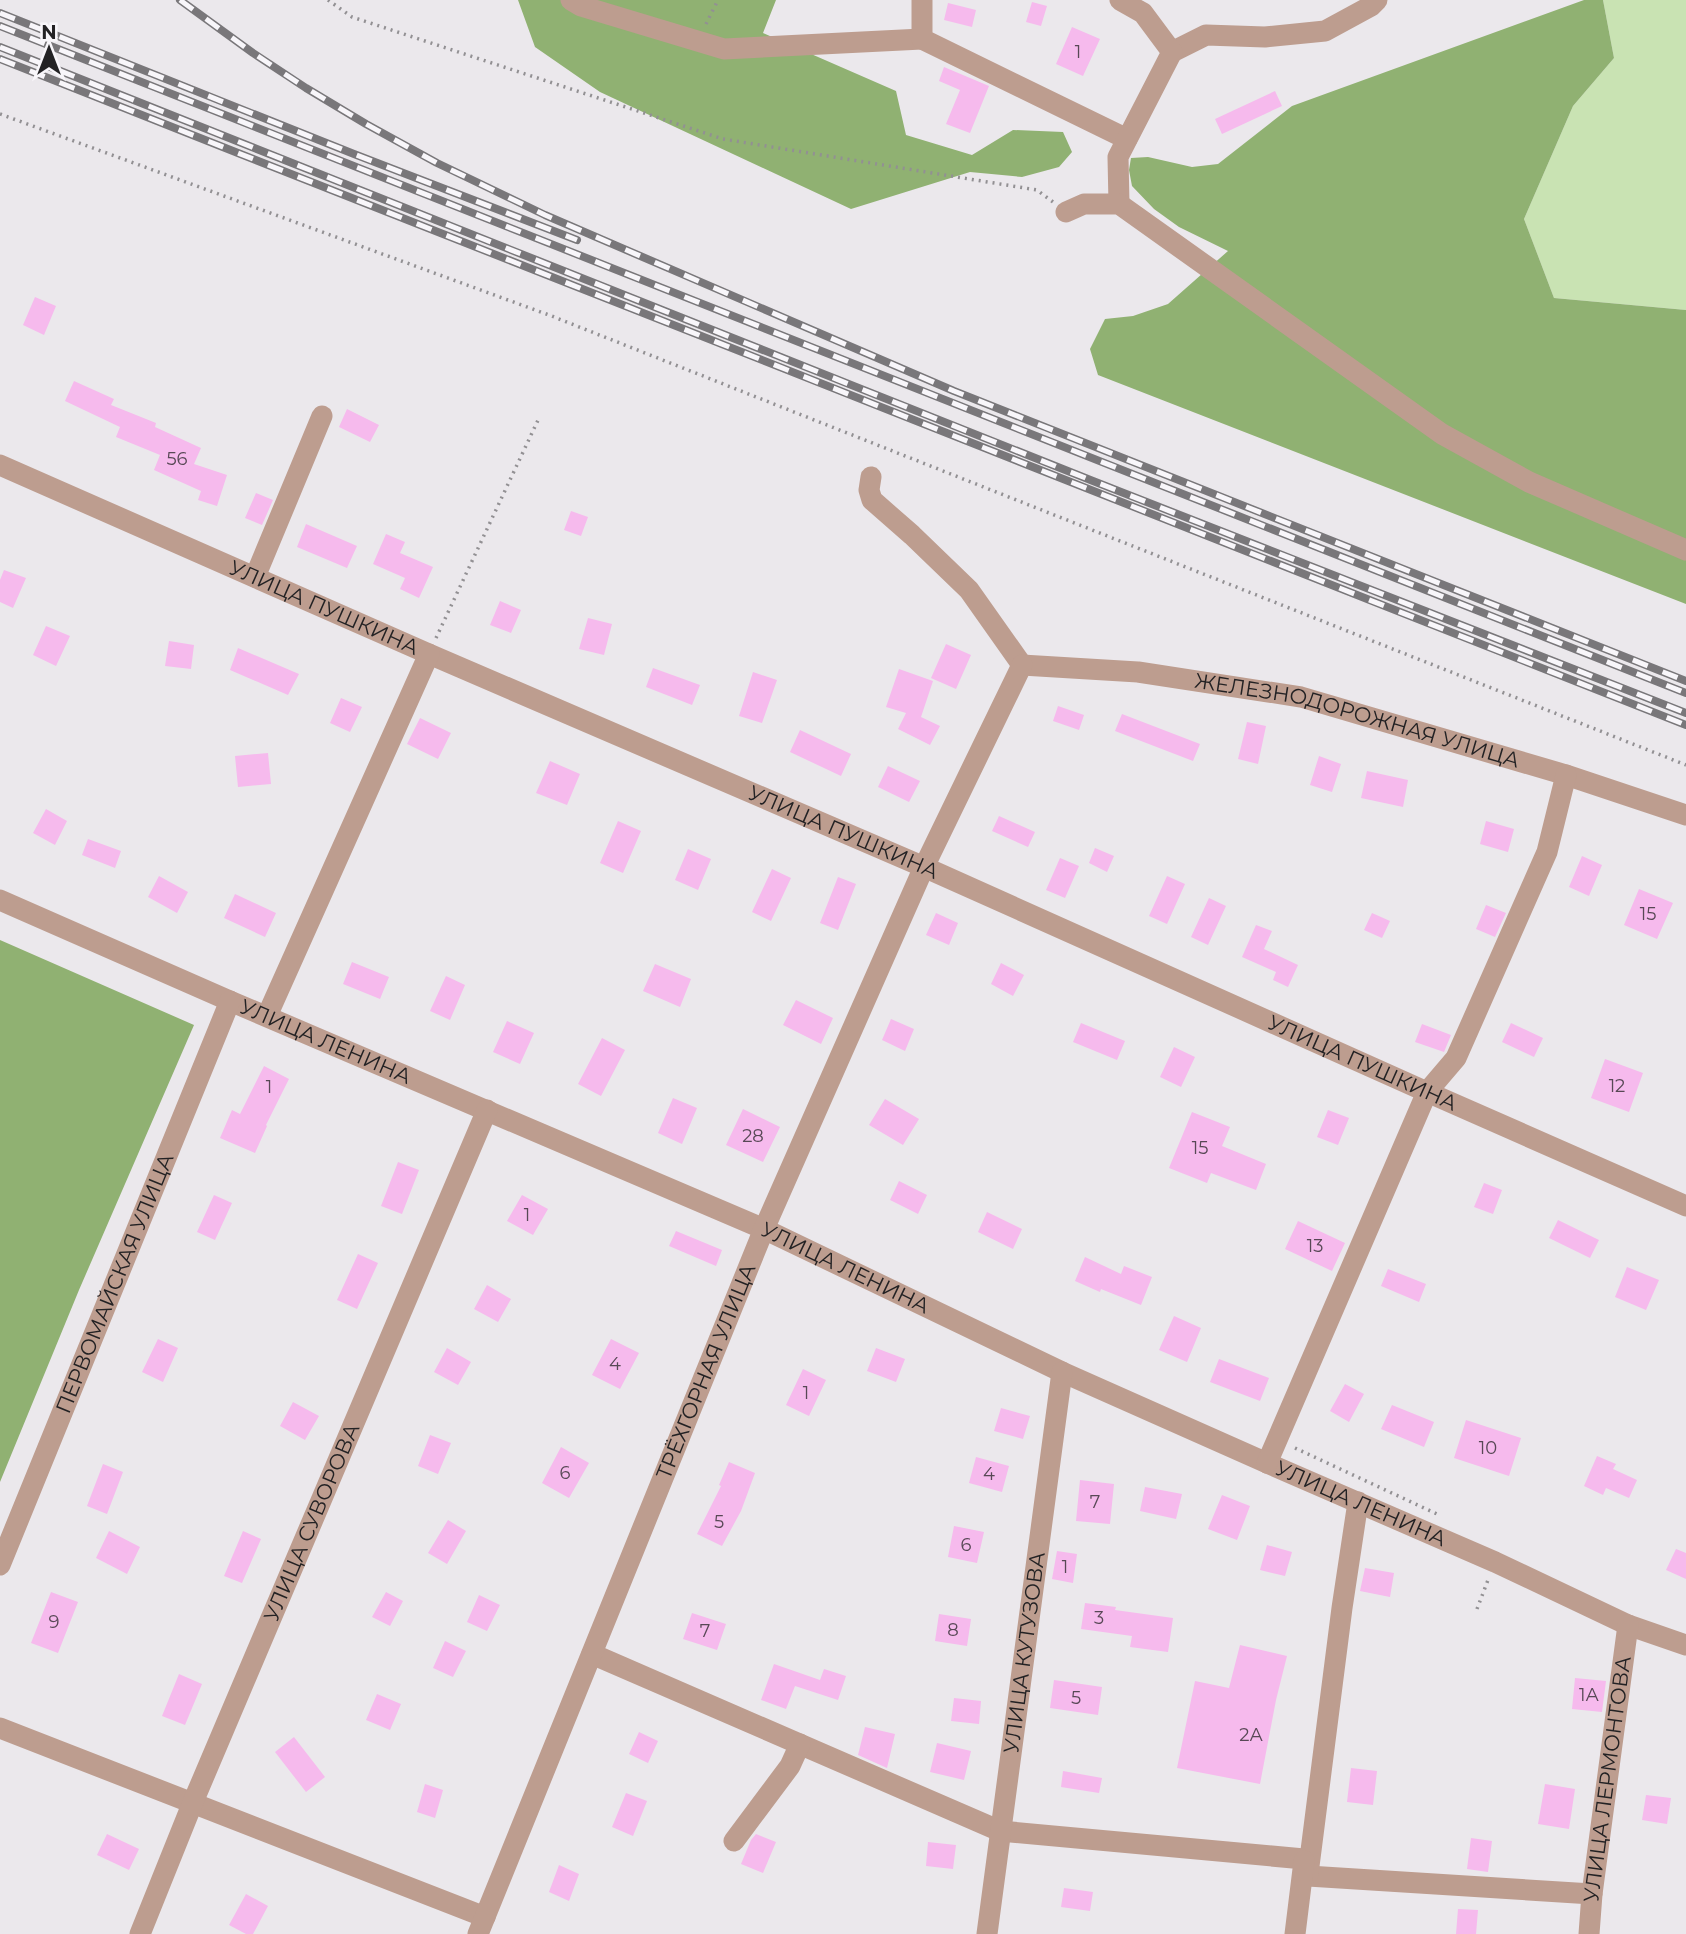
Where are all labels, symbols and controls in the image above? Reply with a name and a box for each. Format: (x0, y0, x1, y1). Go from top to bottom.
north arrow (14, 14, 84, 84)
text: N (41, 21, 57, 44)
house number: 1 (1075, 41, 1081, 63)
house number: 56 (166, 448, 188, 470)
street label: УЛИЦА ПУШКИНА (226, 555, 423, 660)
street label: ЖЕЛЕЗНОДОРОЖНАЯ УЛИЦА (1193, 668, 1523, 773)
street label: УЛИЦА ПУШКИНА (745, 780, 943, 884)
house number: 15 (1640, 903, 1656, 925)
street label: УЛИЦА ЛЕНИНА (236, 994, 415, 1089)
street label: УЛИЦА ПУШКИНА (1264, 1010, 1461, 1116)
house number: 12 (1609, 1075, 1625, 1097)
house number: 1 (266, 1076, 272, 1098)
house number: 28 (742, 1125, 764, 1147)
house number: 15 (1192, 1137, 1208, 1159)
street label: ПЕРВОМАЙСКАЯ УЛИЦА (50, 1149, 179, 1417)
house number: 1 (524, 1204, 530, 1226)
street label: УЛИЦА ЛЕНИНА (757, 1217, 934, 1319)
house number: 13 (1307, 1235, 1323, 1257)
street label: ТРЁХГОРНАЯ УЛИЦА (651, 1260, 761, 1483)
house number: 4 (609, 1353, 621, 1375)
house number: 1 (803, 1382, 809, 1404)
street label: УЛИЦА СУВОРОВА (258, 1419, 365, 1625)
house number: 10 (1479, 1437, 1497, 1459)
street label: УЛИЦА ЛЕНИНА (1272, 1455, 1451, 1552)
house number: 6 (560, 1462, 571, 1484)
house number: 4 (983, 1463, 995, 1485)
house number: 7 (1090, 1491, 1100, 1513)
house number: 5 (714, 1511, 724, 1533)
house number: 6 (961, 1534, 972, 1556)
street label: УЛИЦА КУТУЗОВА (998, 1550, 1050, 1755)
house number: 1 (1062, 1556, 1068, 1578)
house number: 3 (1094, 1607, 1104, 1629)
house number: 9 (49, 1611, 60, 1633)
house number: 8 (947, 1619, 959, 1641)
house number: 7 (700, 1620, 710, 1642)
street label: УЛИЦА ЛЕРМОНТОВА (1578, 1654, 1636, 1903)
house number: 1А (1579, 1684, 1600, 1706)
house number: 5 (1071, 1687, 1081, 1709)
house number: 2А (1239, 1724, 1263, 1746)

